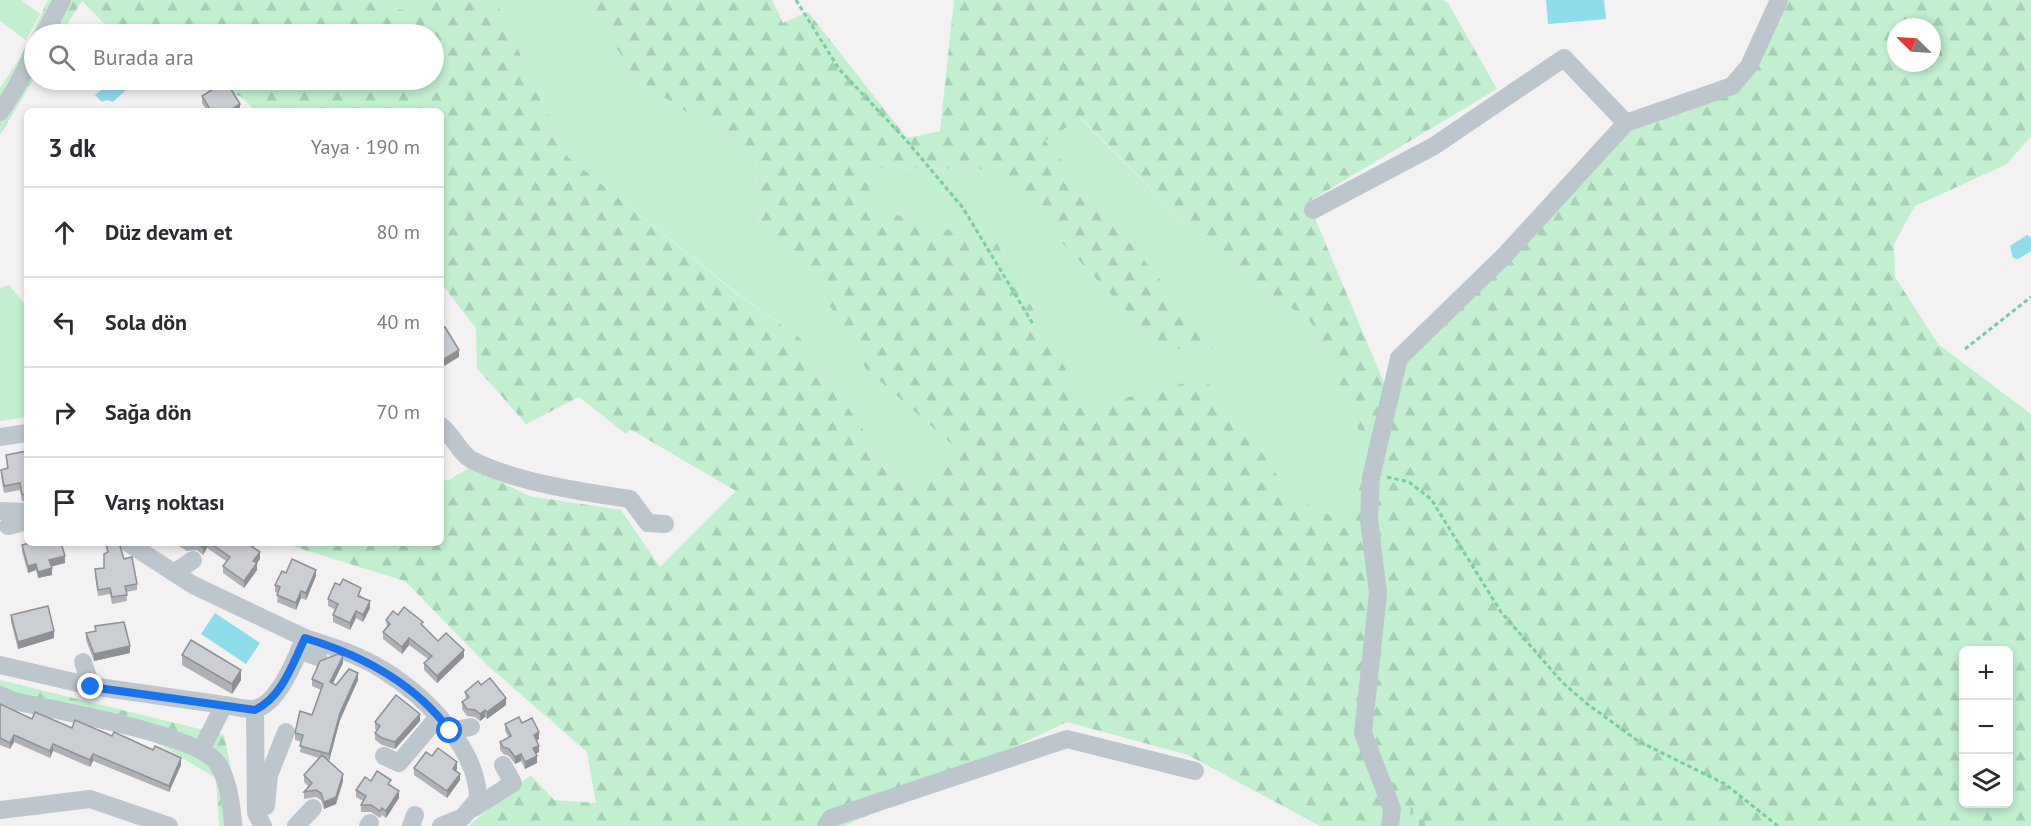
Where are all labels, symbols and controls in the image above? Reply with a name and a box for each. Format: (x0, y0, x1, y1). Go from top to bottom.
north arrow (1887, 18, 1941, 72)
search box (24, 24, 444, 90)
icon: search (45, 41, 78, 74)
text: Burada ara (93, 43, 194, 71)
text: 3 dk (48, 131, 96, 164)
text: Yaya · 190 m (311, 134, 420, 160)
icon: ahead (48, 216, 81, 249)
text: Düz devam et (105, 218, 232, 246)
text: 80 m (377, 219, 420, 245)
icon: left (48, 306, 81, 339)
text: Sola dön (105, 308, 187, 336)
text: 40 m (377, 309, 420, 335)
icon: right (48, 396, 81, 429)
text: Sağa dön (105, 398, 192, 426)
text: 70 m (377, 399, 420, 425)
icon: arrive (48, 486, 81, 519)
text: Varış noktası (105, 488, 225, 516)
map controls (1959, 646, 2013, 808)
button: + (1959, 646, 2013, 700)
route end (77, 673, 103, 699)
button: − (1959, 700, 2013, 754)
route start (436, 717, 462, 743)
button: layers (1959, 754, 2013, 808)

